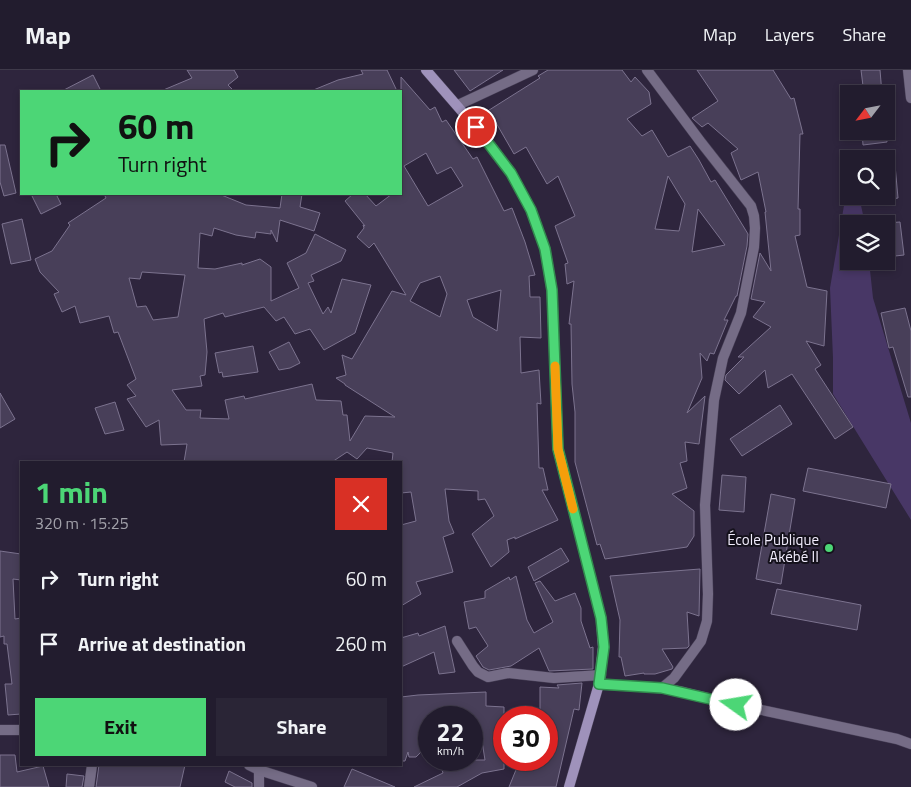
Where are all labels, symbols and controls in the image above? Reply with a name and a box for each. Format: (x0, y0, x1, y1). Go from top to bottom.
text: Map (25, 17, 71, 53)
text: Map (703, 21, 737, 48)
text: Layers (765, 21, 814, 48)
text: Share (842, 21, 886, 48)
north arrow (840, 85, 895, 140)
map controls (840, 85, 895, 270)
text: 60 m (118, 99, 194, 153)
pin (455, 106, 497, 148)
icon: right (35, 110, 100, 175)
icon: arrive (462, 113, 490, 141)
text: Turn right (118, 147, 207, 181)
button: search (840, 150, 895, 205)
button: layers (840, 215, 895, 270)
text: 1 min (35, 469, 108, 515)
button: close (335, 478, 387, 530)
text: 320 m · 15:25 (35, 511, 129, 535)
place label: École Publique Akébé II (727, 528, 819, 568)
marker: École Publique Akébé II (823, 542, 835, 554)
text: Turn right (78, 564, 159, 593)
text: 60 m (346, 564, 387, 593)
icon: right (35, 565, 63, 593)
text: Arrive at destination (78, 629, 246, 658)
text: 260 m (335, 629, 387, 658)
icon: arrive (35, 630, 63, 658)
position arrow (709, 678, 761, 730)
button: Exit (35, 698, 206, 756)
button: Share (216, 698, 387, 756)
speed limit sign: 30 (493, 706, 558, 771)
text: 22 (436, 713, 465, 751)
text: km/h (437, 741, 464, 760)

